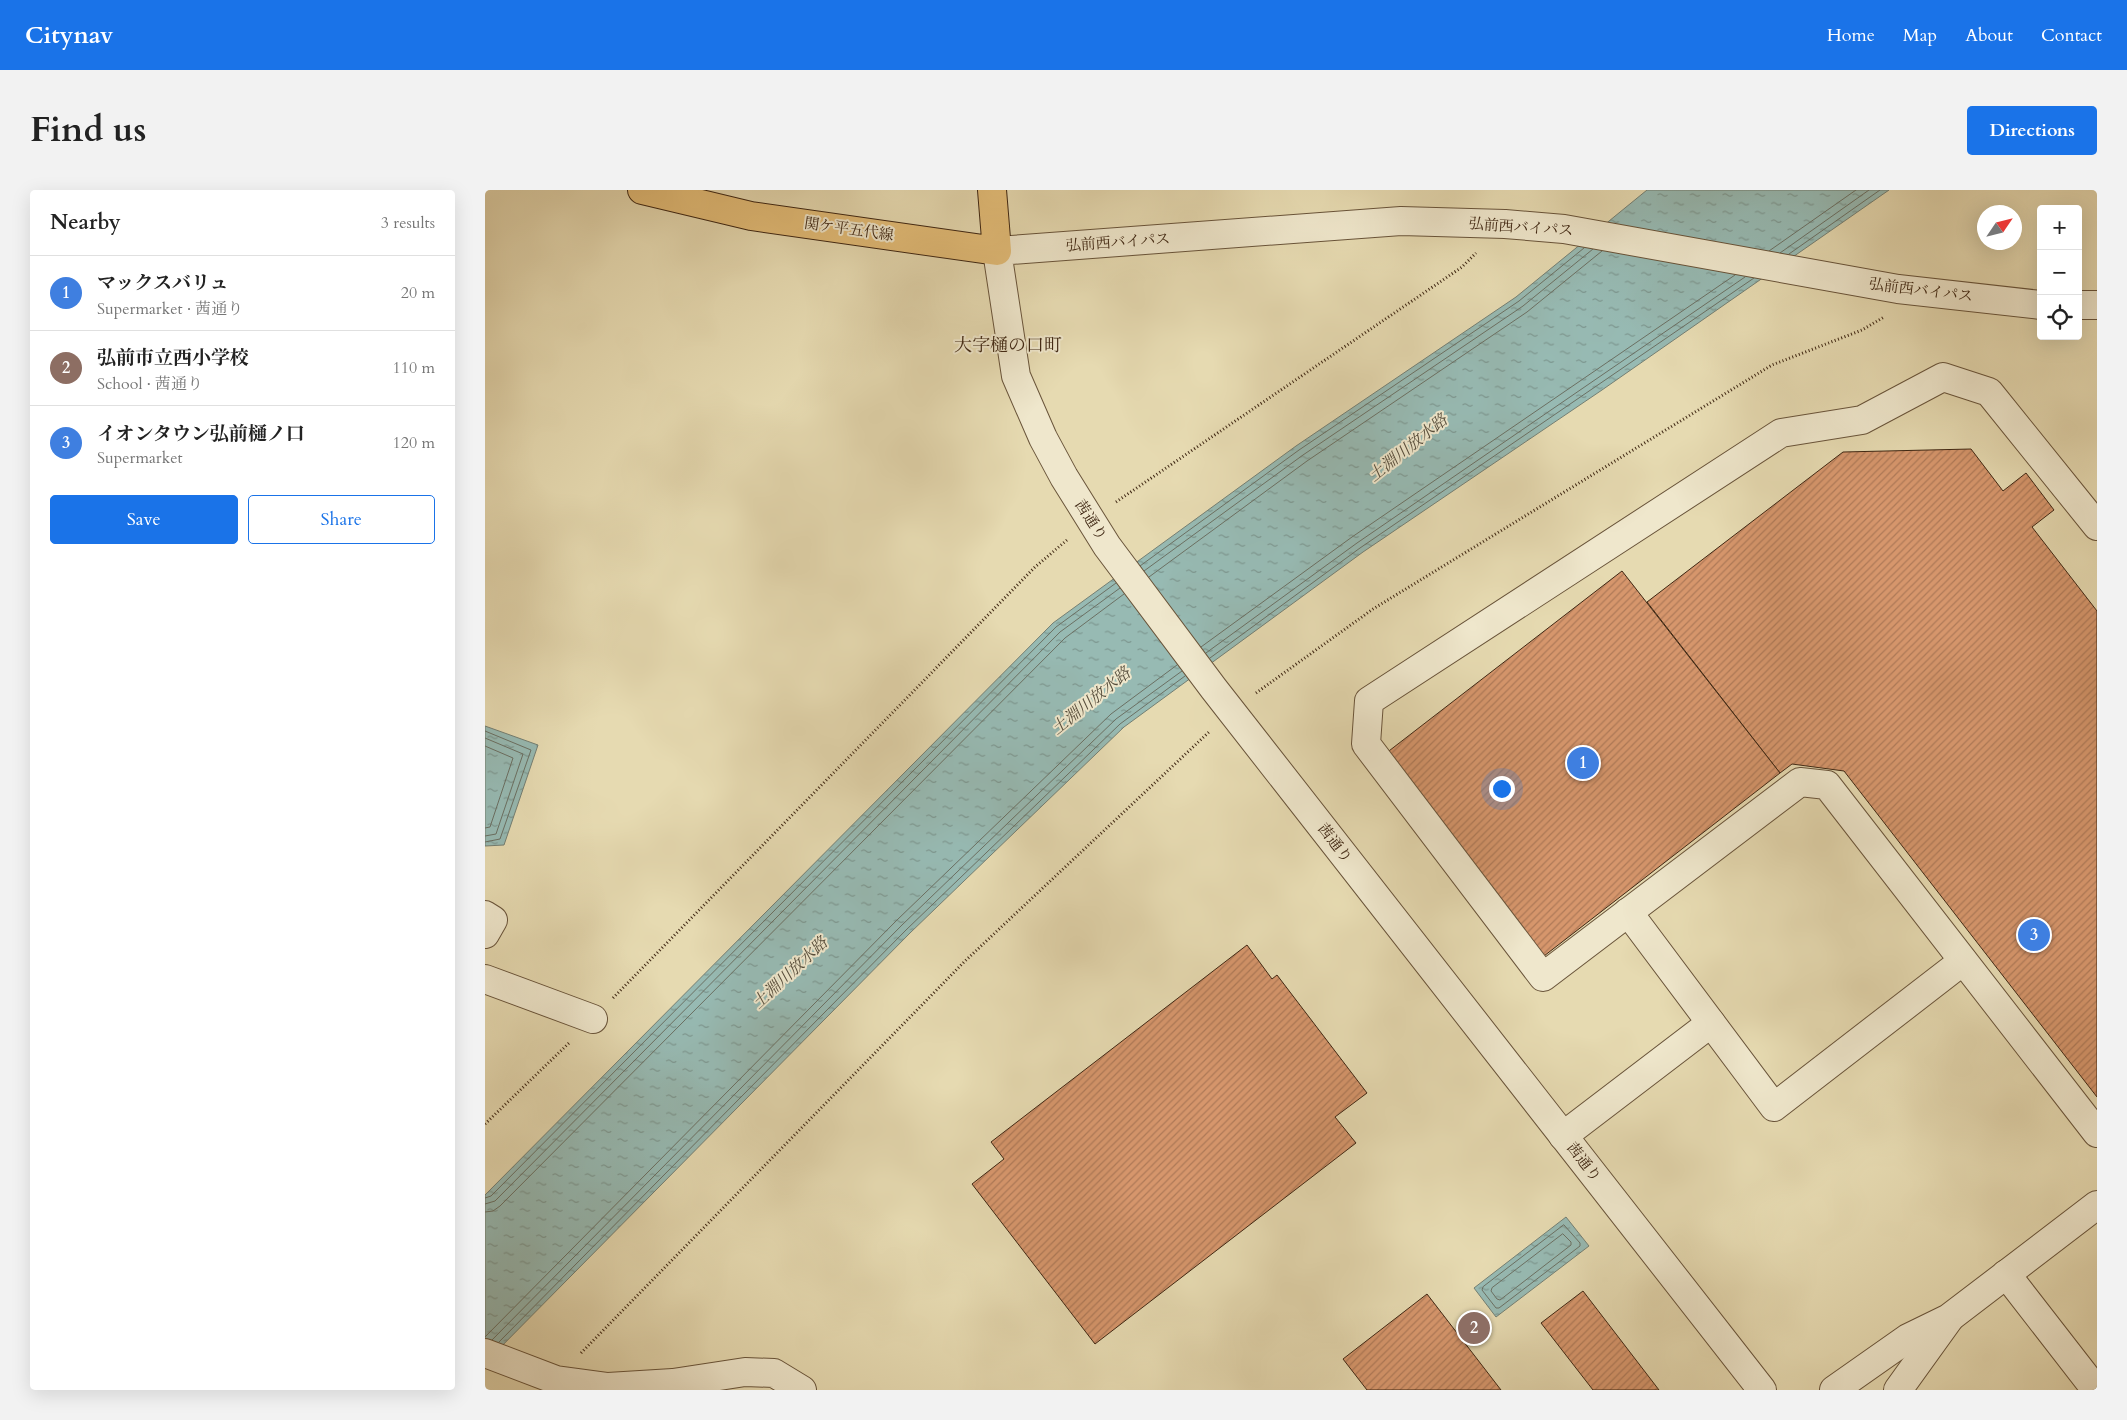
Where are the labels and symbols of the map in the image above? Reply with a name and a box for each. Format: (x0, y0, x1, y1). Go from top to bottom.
north arrow (1977, 205, 2022, 250)
street label: 関ケ平五代線 (803, 213, 895, 245)
street label: 弘前西バイパス (1468, 213, 1574, 241)
street label: 弘前西バイパス (1065, 228, 1171, 256)
street label: 弘前西バイパス (1868, 274, 1974, 306)
district label: 大字樋の口町 (954, 333, 1062, 358)
water label: 土淵川放水路 (1364, 409, 1453, 487)
street label: 茜通り (1070, 496, 1112, 544)
water label: 土淵川放水路 (1047, 662, 1136, 740)
pin: 1 (1567, 744, 1599, 782)
your location (1489, 776, 1515, 802)
street label: 茜通り (1313, 819, 1357, 867)
pin: 3 (2018, 916, 2050, 954)
water label: 土淵川放水路 (747, 932, 833, 1014)
street label: 茜通り (1562, 1138, 1606, 1186)
pin: 2 (1458, 1309, 1490, 1347)

